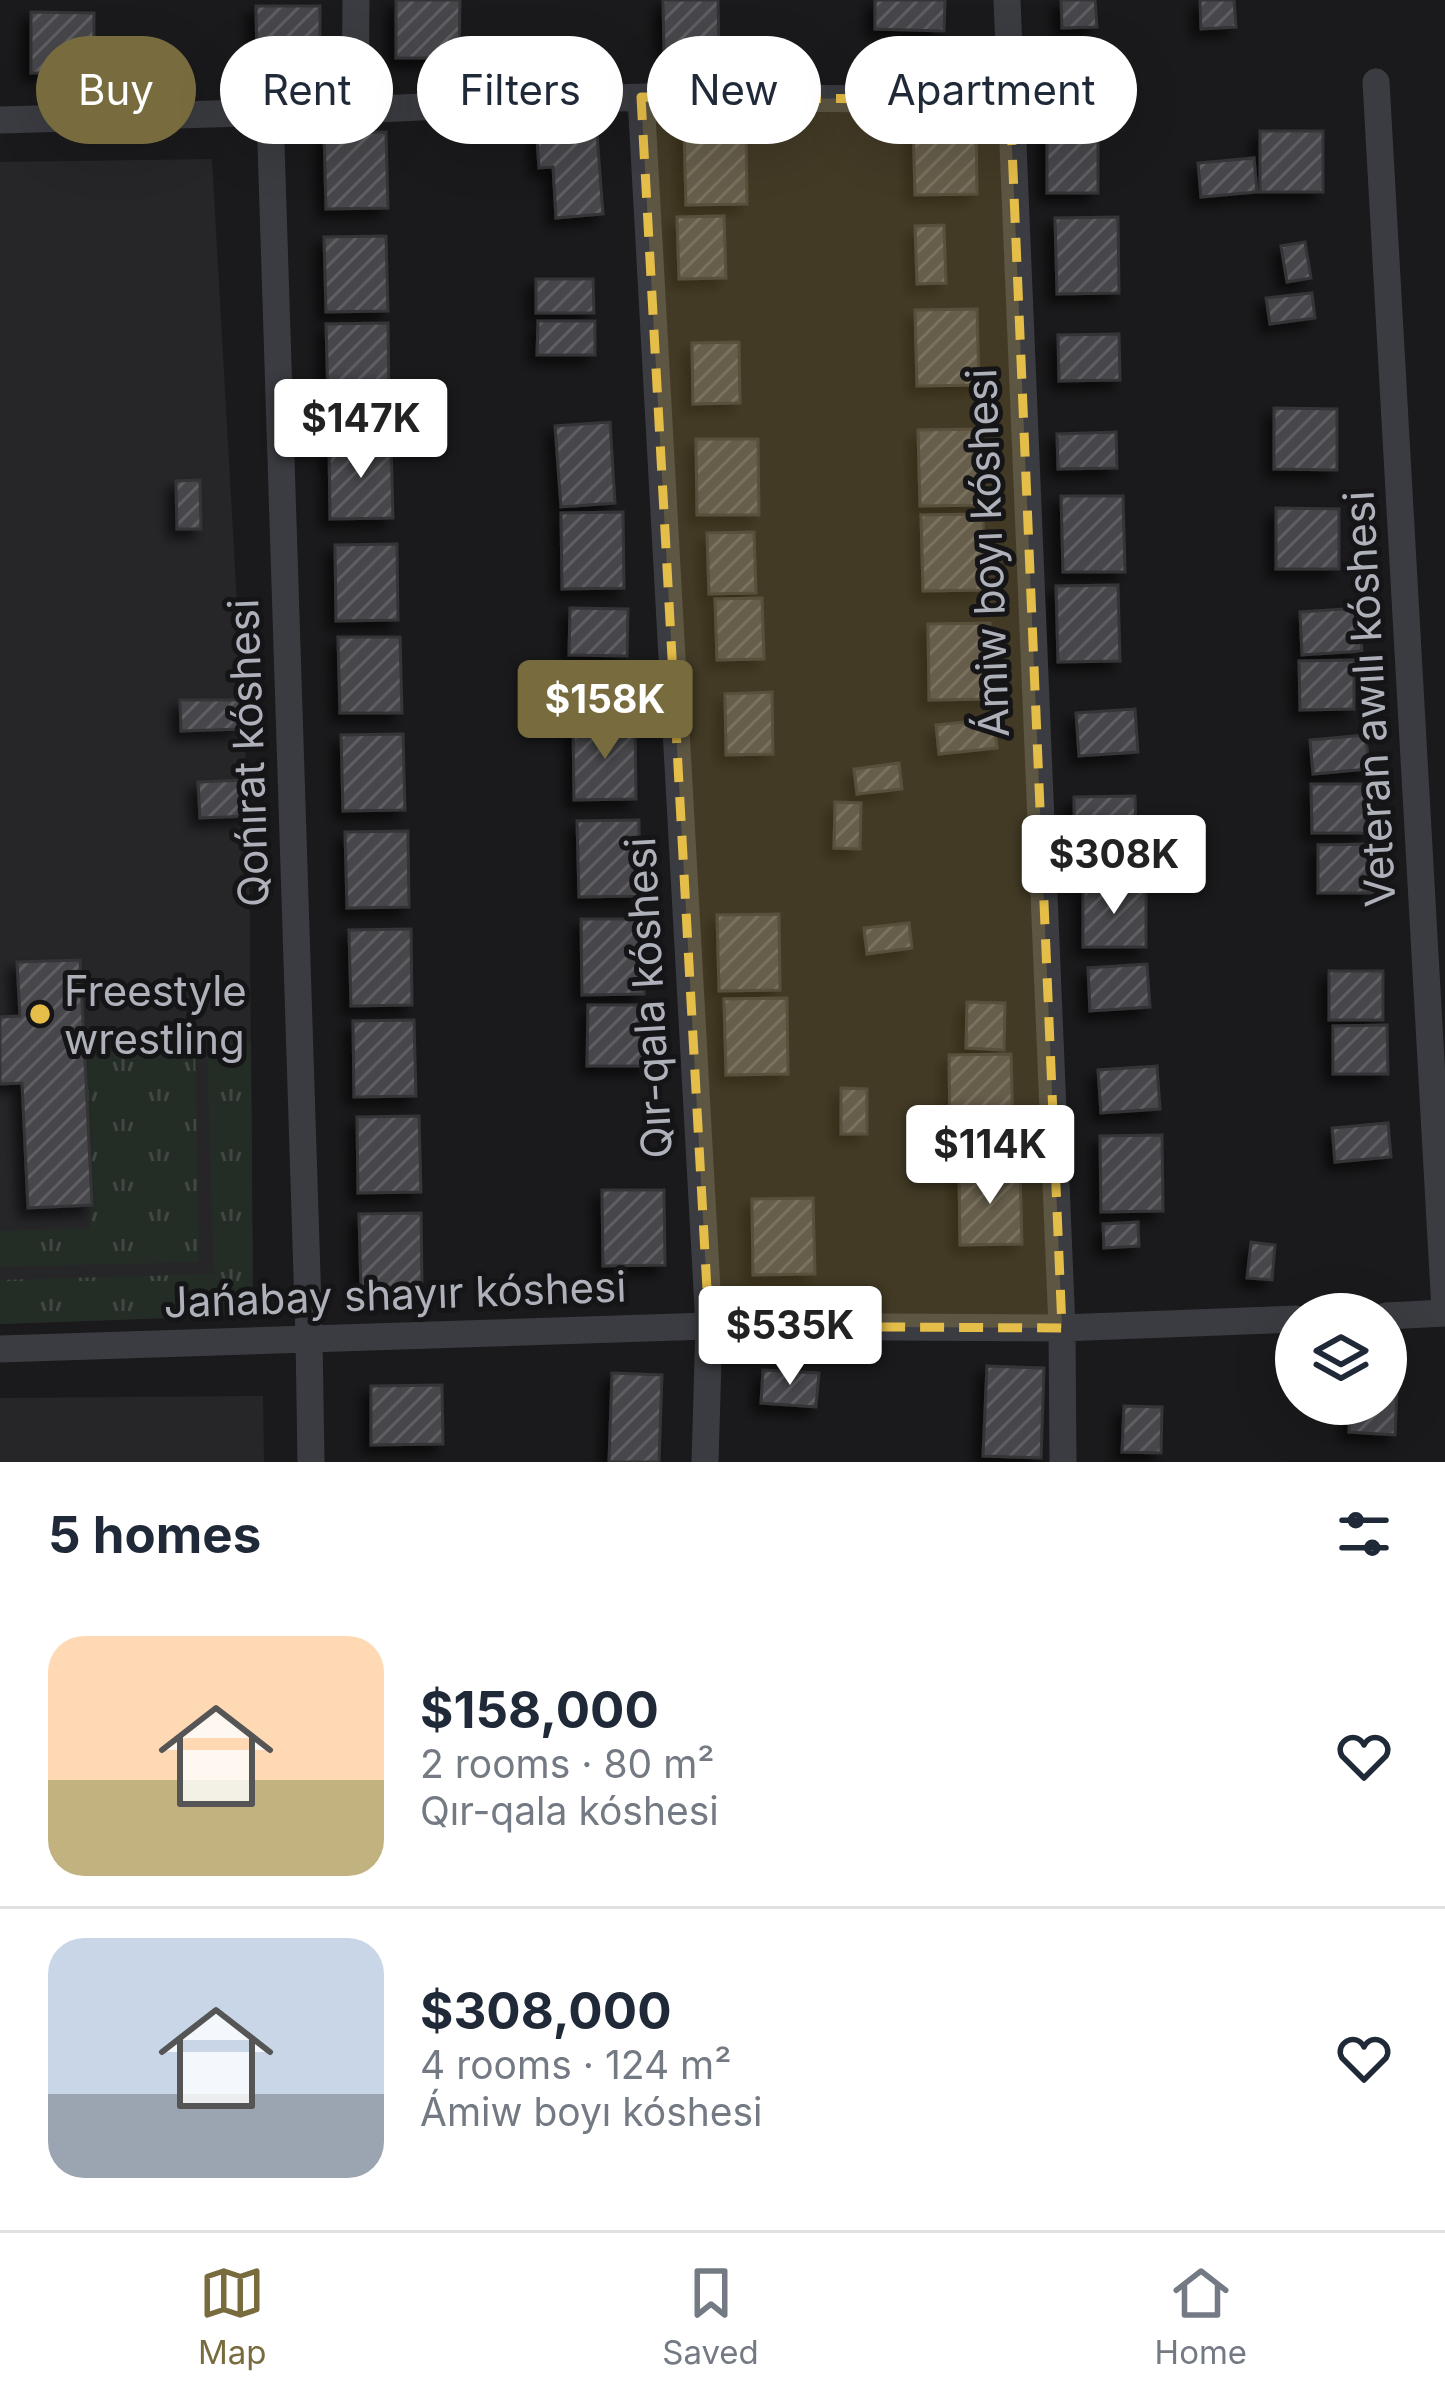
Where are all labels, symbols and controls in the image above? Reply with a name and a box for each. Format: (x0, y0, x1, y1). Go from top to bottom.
chip: Buy (36, 36, 196, 144)
chip: Rent (220, 36, 393, 144)
chip: Filters (417, 36, 623, 144)
chip: New (647, 36, 821, 144)
chip: Apartment (845, 36, 1137, 144)
street label: Ámiw boyı kóshesi (955, 368, 1019, 738)
pin: $147K (277, 379, 445, 481)
text: $147K (301, 394, 421, 441)
street label: Veteran awılı kóshesi (1333, 490, 1405, 908)
street label: Qońırat kóshesi (217, 598, 279, 908)
pin: $158K (521, 660, 689, 762)
text: $158K (545, 675, 665, 722)
pin: $308K (1030, 815, 1198, 917)
text: $308K (1049, 830, 1179, 877)
street label: Qır-qala kóshesi (614, 836, 682, 1160)
place label: Freestyle wrestling (64, 965, 247, 1064)
marker: Freestyle wrestling (27, 1001, 53, 1027)
pin: $114K (906, 1105, 1074, 1207)
text: $114K (933, 1120, 1047, 1167)
street label: Jańabay shayır kóshesi (163, 1260, 627, 1328)
pin: $535K (706, 1286, 874, 1388)
map controls (1275, 1293, 1407, 1425)
button: layers (1275, 1293, 1407, 1425)
text: $535K (726, 1301, 854, 1348)
icon: filters (1331, 1501, 1397, 1567)
text: 5 homes (48, 1504, 261, 1565)
text: $158,000 (420, 1679, 659, 1740)
icon: home (144, 1684, 288, 1828)
icon: heart (1331, 1723, 1397, 1789)
text: 2 rooms · 80 m² (420, 1740, 715, 1787)
text: Qır-qala kóshesi (420, 1787, 719, 1834)
text: $308,000 (420, 1980, 672, 2041)
icon: home (144, 1986, 288, 2130)
icon: heart (1331, 2025, 1397, 2091)
text: 4 rooms · 124 m² (420, 2041, 732, 2088)
text: Ámiw boyı kóshesi (420, 2088, 763, 2135)
tab: Map (198, 2260, 266, 2372)
tab: Saved (662, 2260, 759, 2372)
tab: Home (1155, 2260, 1247, 2372)

